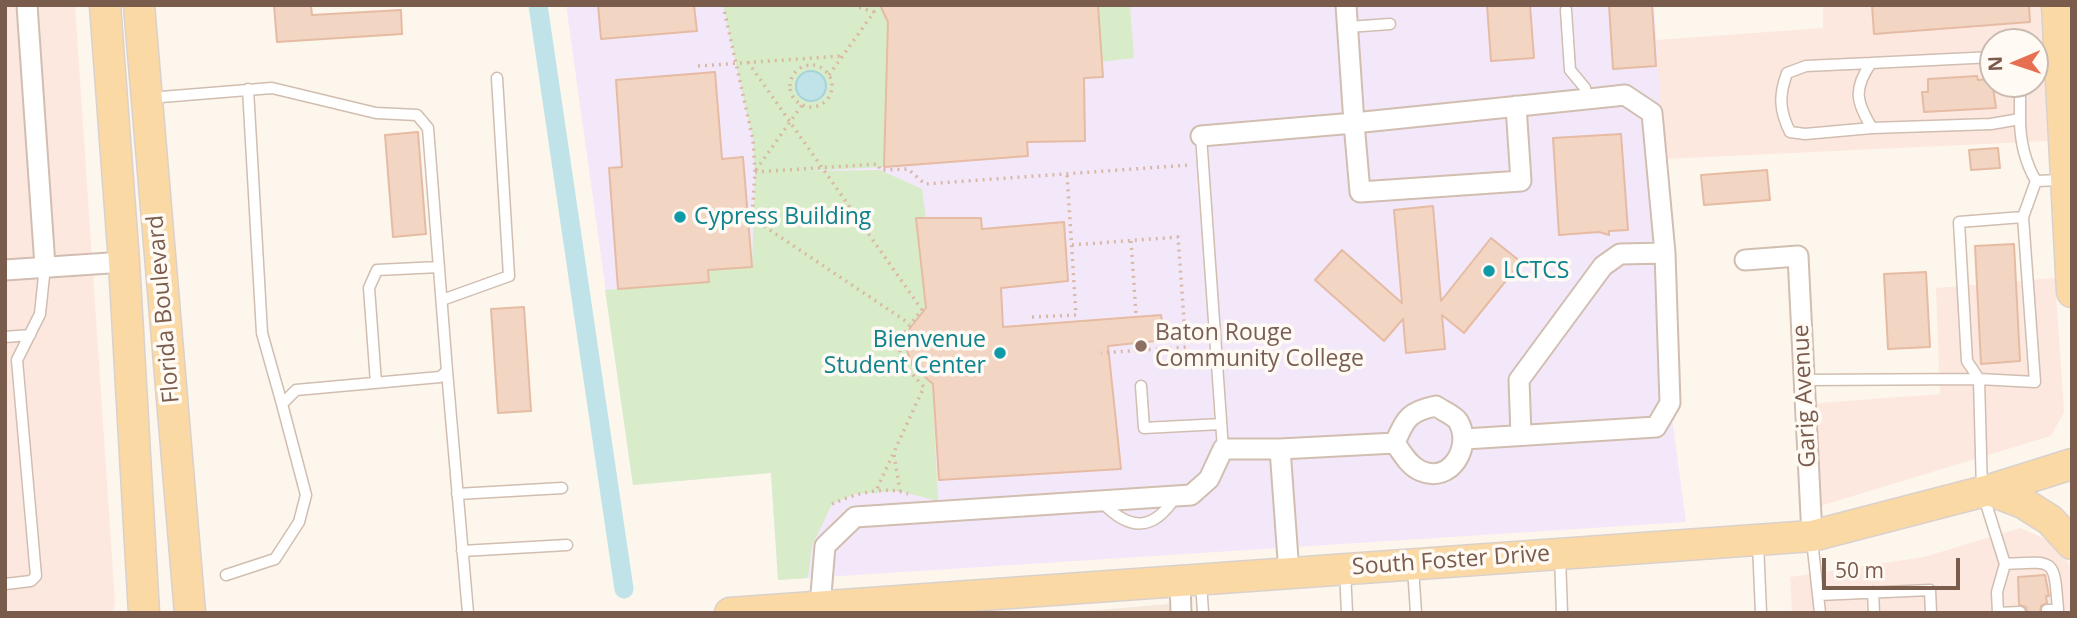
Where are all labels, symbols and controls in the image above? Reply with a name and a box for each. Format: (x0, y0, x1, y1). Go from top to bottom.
north arrow (1979, 28, 2049, 98)
text: N (1982, 55, 2008, 72)
place label: Cypress Building (694, 203, 871, 231)
marker: Cypress Building (672, 209, 688, 225)
street label: Florida Boulevard (142, 214, 186, 404)
place label: LCTCS (1503, 257, 1569, 285)
marker: LCTCS (1481, 263, 1497, 279)
place label: Baton Rouge Community College (1155, 319, 1364, 373)
street label: Garig Avenue (1787, 324, 1823, 468)
place label: Bienvenue Student Center (824, 326, 986, 380)
marker: Baton Rouge Community College (1133, 338, 1149, 354)
marker: Bienvenue Student Center (992, 345, 1008, 361)
street label: South Foster Drive (1351, 540, 1551, 582)
scale bar (1825, 544, 1963, 588)
text: 50 m (1835, 556, 1884, 584)

